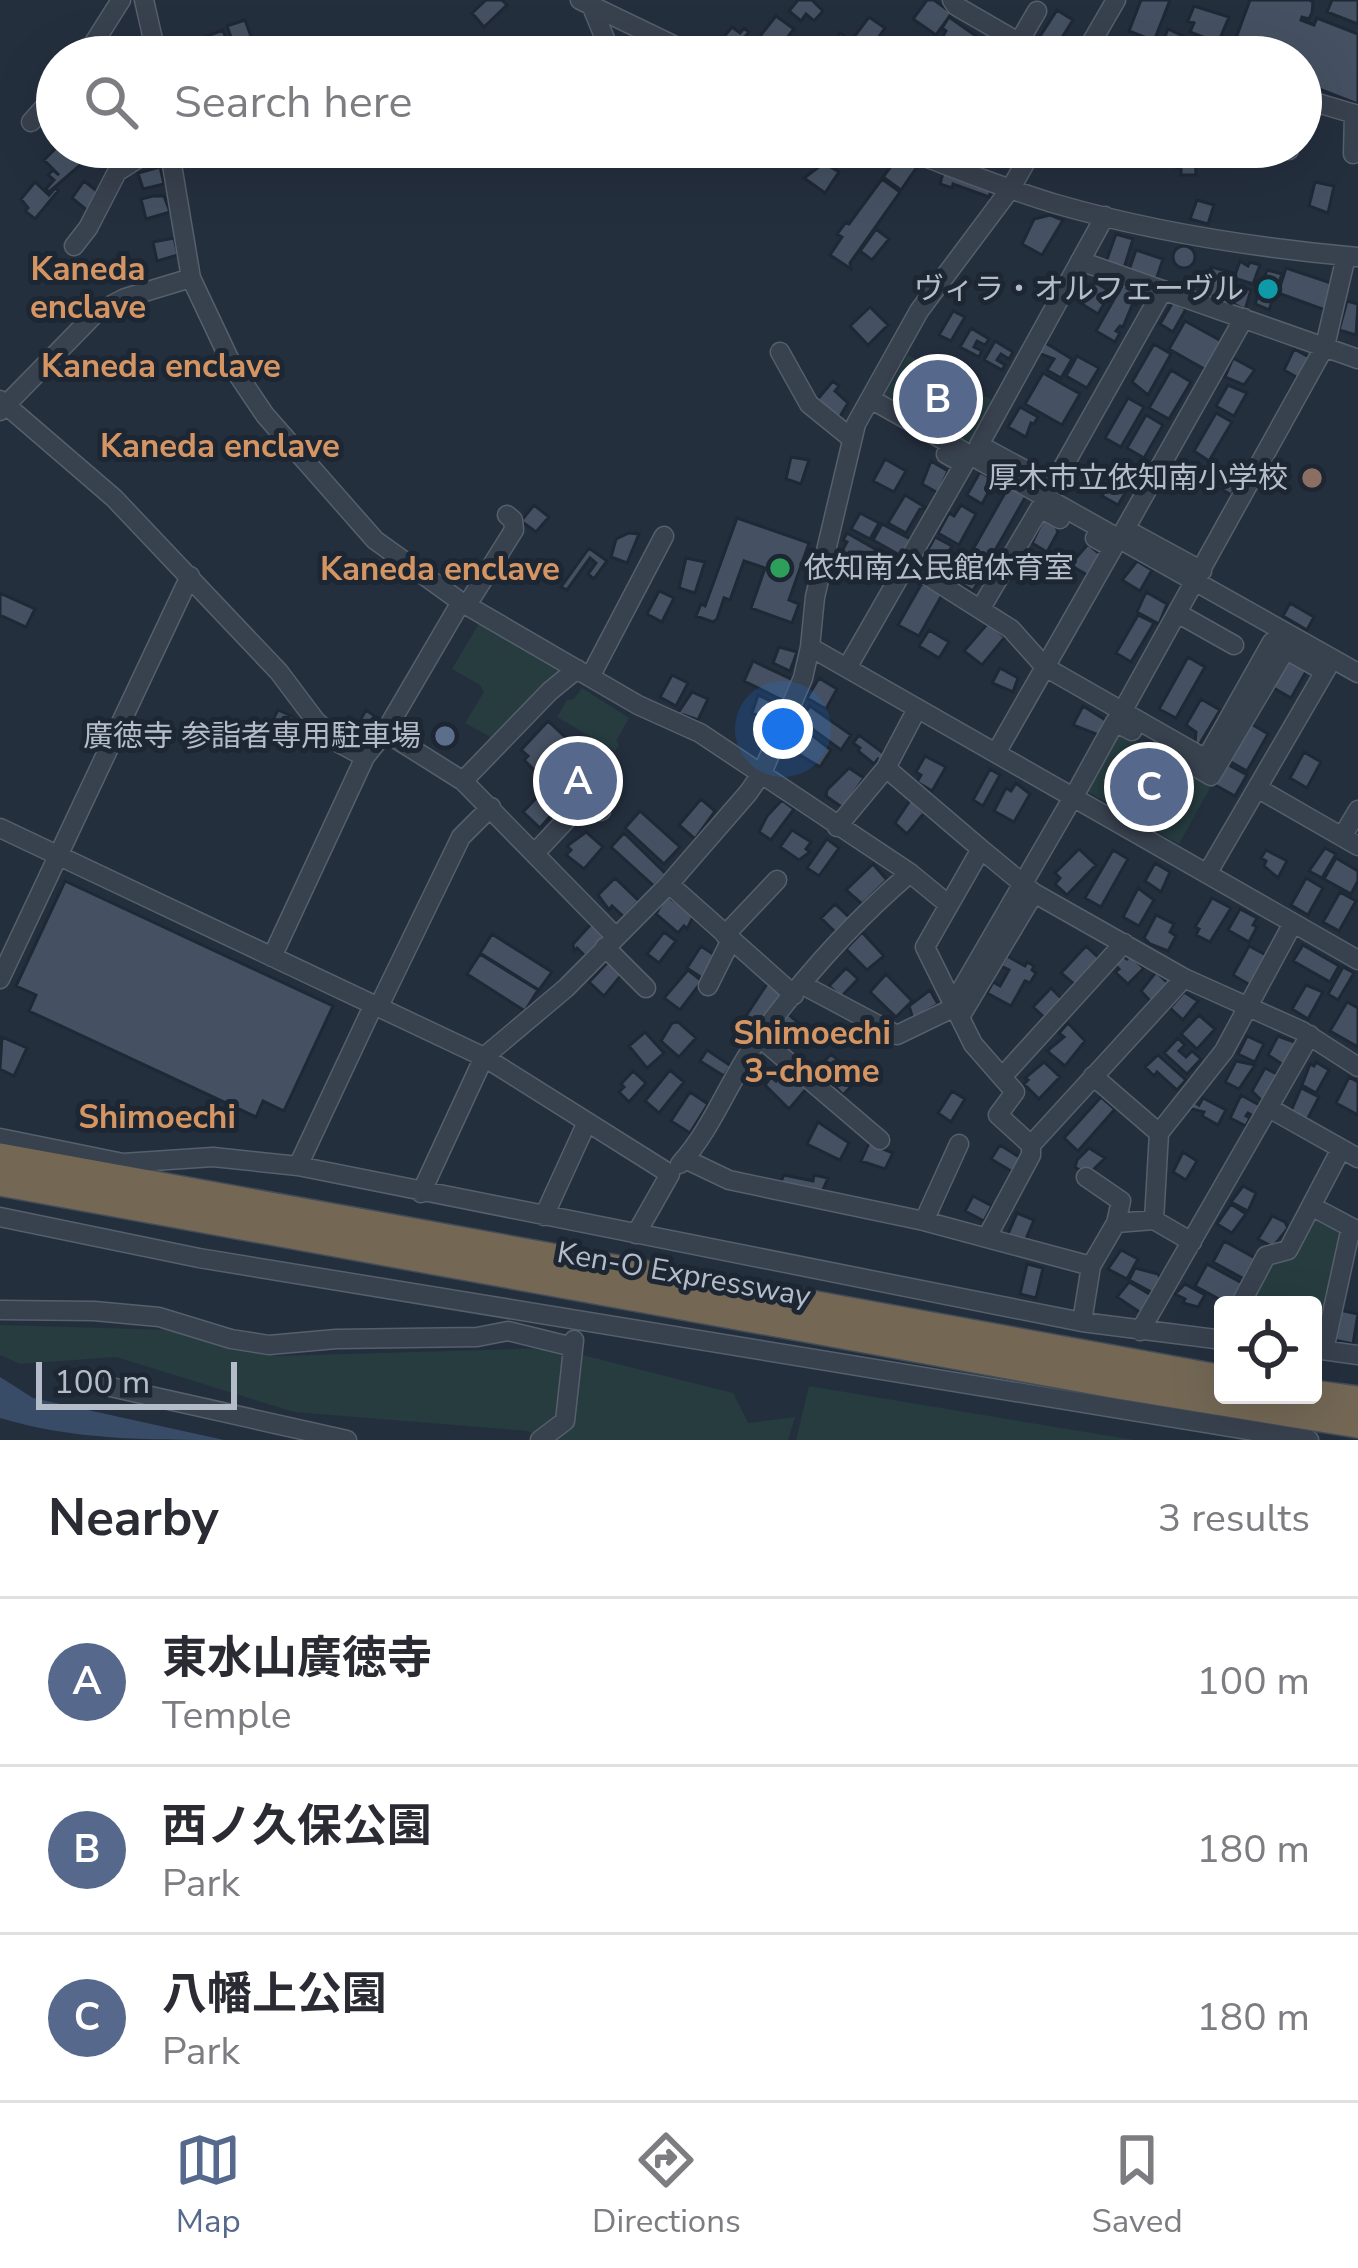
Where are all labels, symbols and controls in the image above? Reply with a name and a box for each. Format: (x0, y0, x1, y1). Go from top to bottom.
search box (36, 36, 1322, 168)
icon: search (78, 69, 144, 135)
text: Search here (174, 72, 413, 133)
district label: Kaneda enclave (30, 247, 146, 330)
place label: ヴィラ・オルフェーヴル (914, 269, 1244, 310)
marker: ヴィラ・オルフェーヴル (1255, 276, 1281, 302)
district label: Kaneda enclave (41, 344, 281, 389)
pin: B (899, 354, 977, 444)
district label: Kaneda enclave (100, 424, 340, 469)
place label: 厚木市立依知南小学校 (988, 458, 1288, 499)
marker: 厚木市立依知南小学校 (1299, 465, 1325, 491)
district label: Kaneda enclave (320, 547, 560, 592)
place label: 依知南公民館体育室 (804, 548, 1074, 589)
marker: 依知南公民館体育室 (767, 555, 793, 581)
your location (753, 699, 813, 759)
place label: 廣徳寺 参詣者専用駐車場 (83, 716, 421, 757)
marker: 廣徳寺 参詣者専用駐車場 (432, 723, 458, 749)
pin: A (539, 736, 617, 826)
pin: C (1110, 742, 1188, 832)
district label: Shimoechi 3-chome (733, 1011, 891, 1094)
district label: Shimoechi (78, 1095, 236, 1140)
street label: Ken-O Expressway (554, 1232, 814, 1317)
map controls (1214, 1296, 1322, 1404)
button: locate (1214, 1296, 1322, 1404)
scale bar (36, 1356, 237, 1409)
text: 100 m (54, 1360, 150, 1405)
text: Nearby (48, 1483, 219, 1553)
text: 3 results (1158, 1492, 1310, 1545)
text: 東水山廣徳寺 (162, 1628, 432, 1689)
text: A (72, 1655, 102, 1708)
text: 100 m (1196, 1655, 1310, 1708)
text: Temple (162, 1689, 291, 1742)
text: 西ノ久保公園 (162, 1796, 432, 1857)
text: B (74, 1823, 100, 1876)
text: 180 m (1196, 1823, 1310, 1876)
text: Park (162, 1857, 240, 1910)
text: 八幡上公園 (162, 1964, 387, 2025)
text: C (74, 1991, 100, 2044)
text: 180 m (1196, 1991, 1310, 2044)
text: Park (162, 2025, 240, 2078)
tab: Map (175, 2127, 241, 2244)
tab: Directions (592, 2127, 741, 2244)
tab: Saved (1091, 2127, 1183, 2244)

